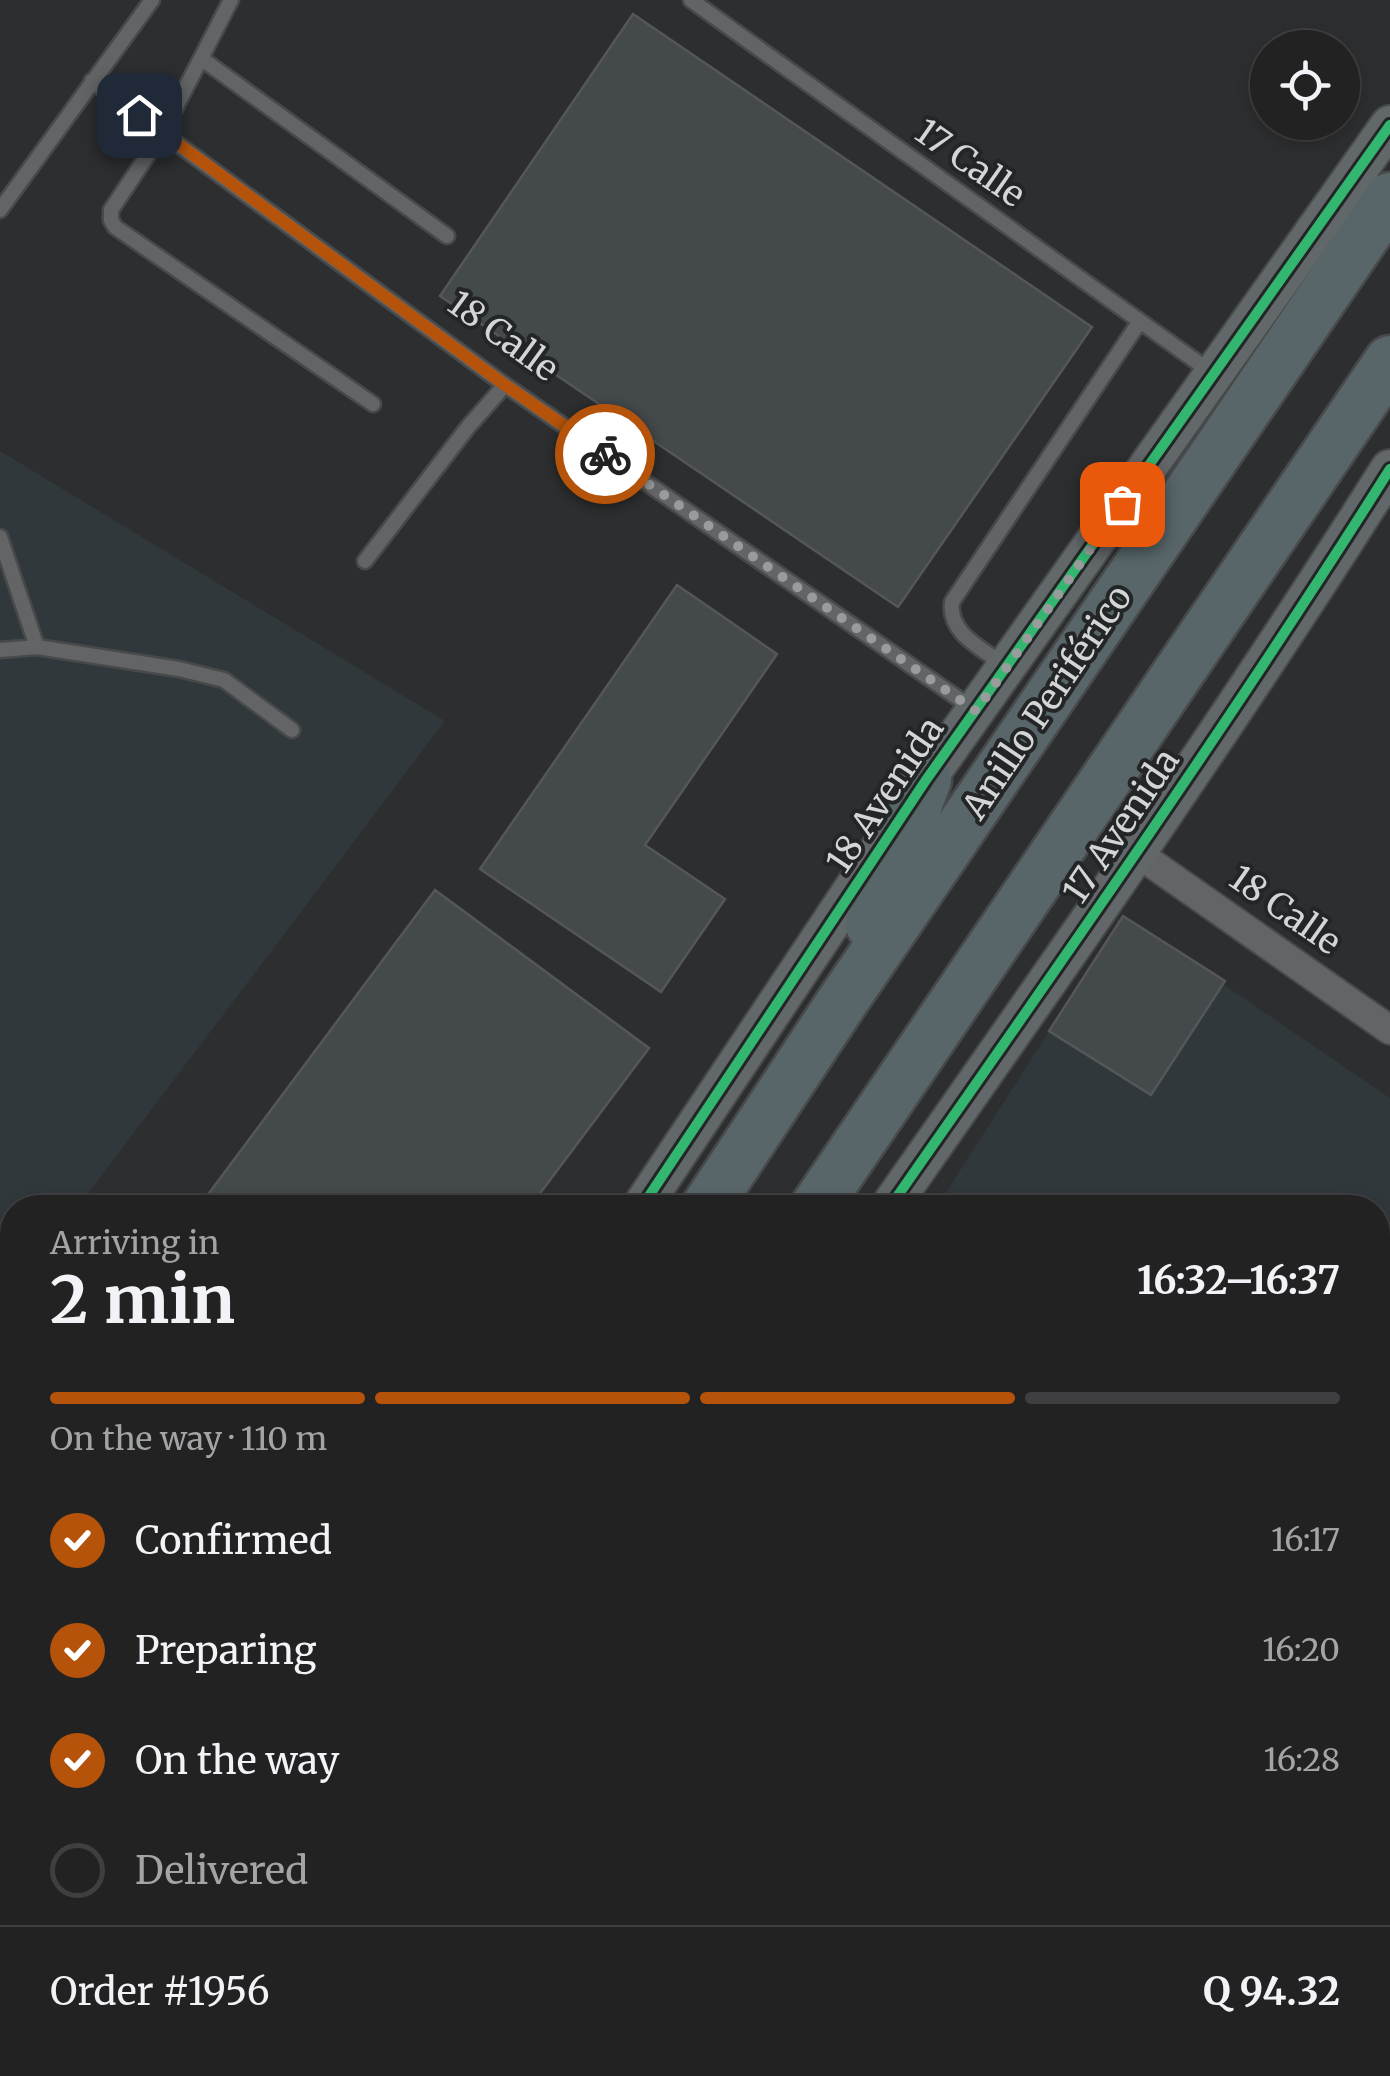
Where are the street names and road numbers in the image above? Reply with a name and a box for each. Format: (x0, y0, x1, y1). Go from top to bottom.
street label: 17 Calle (907, 109, 1033, 217)
street label: 18 Calle (439, 281, 567, 391)
street label: Anillo Periférico (952, 577, 1141, 828)
street label: 18 Avenida (817, 709, 953, 881)
street label: 17 Avenida (1053, 740, 1189, 912)
street label: 18 Calle (1221, 856, 1349, 964)

